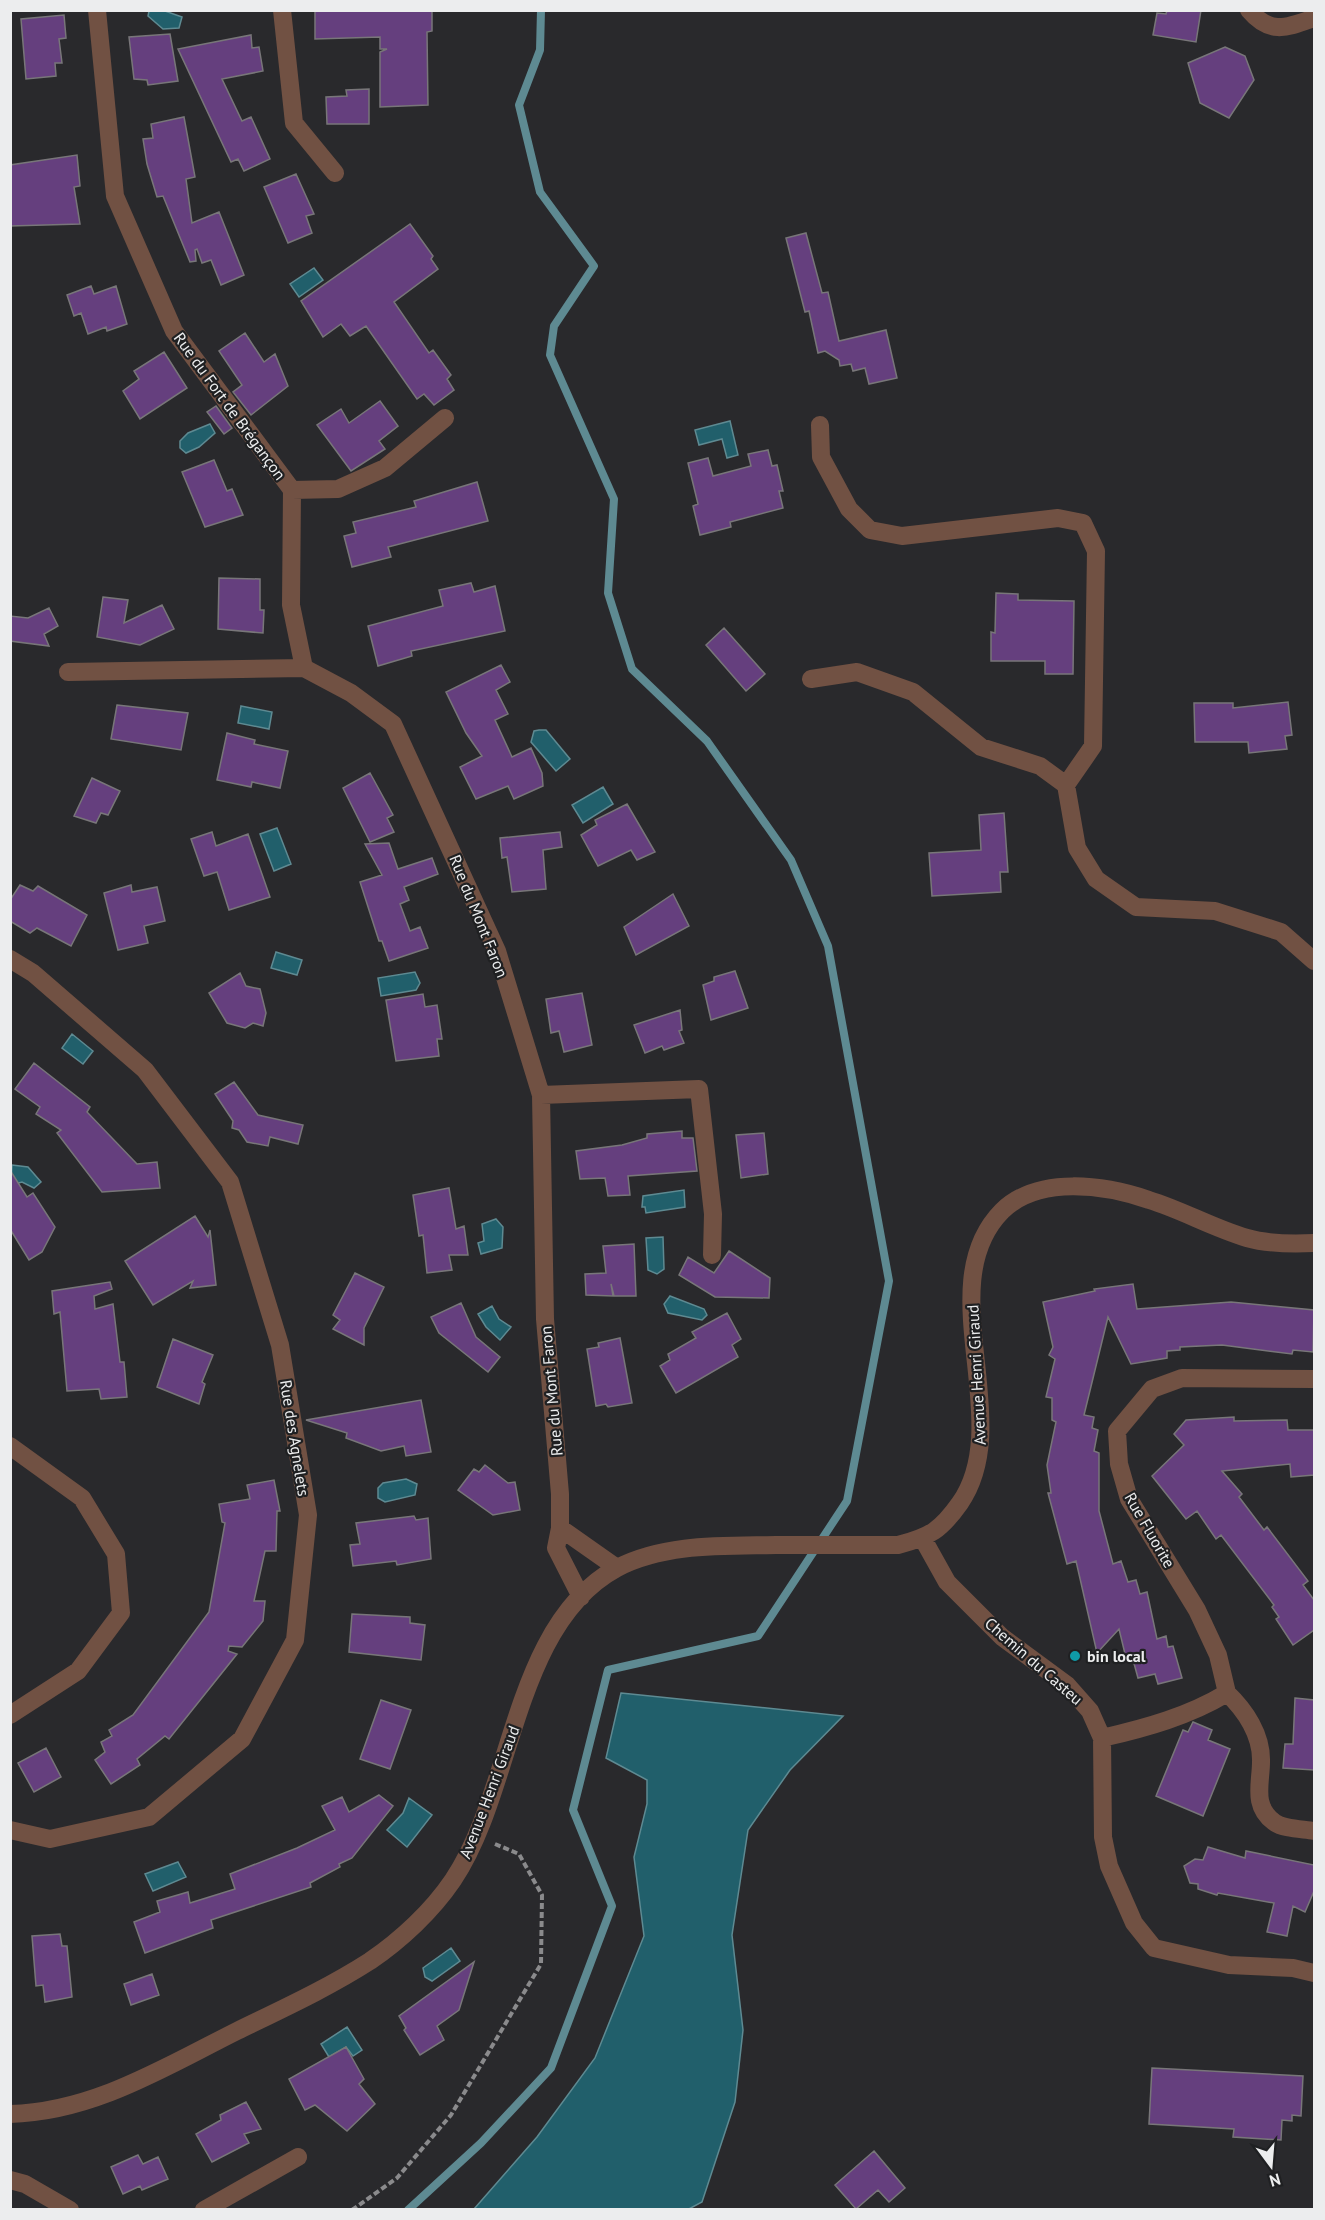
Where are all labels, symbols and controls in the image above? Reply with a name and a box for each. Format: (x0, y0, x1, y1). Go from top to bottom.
street label: Rue du Fort de Brégançon (170, 328, 290, 484)
street label: Rue du Mont Faron (445, 852, 513, 980)
street label: Avenue Henri Giraud (962, 1304, 990, 1446)
street label: Rue du Mont Faron (535, 1325, 567, 1457)
street label: Rue des Agnelets (276, 1379, 314, 1498)
street label: Rue Fluorite (1120, 1489, 1180, 1571)
street label: Chemin du Casteu (981, 1613, 1087, 1709)
place label: bin local (1087, 1646, 1146, 1666)
marker: bin local (1068, 1649, 1082, 1663)
street label: Avenue Henri Giraud (454, 1723, 524, 1861)
north arrow (1241, 2136, 1301, 2196)
text: N (1267, 2169, 1283, 2191)

